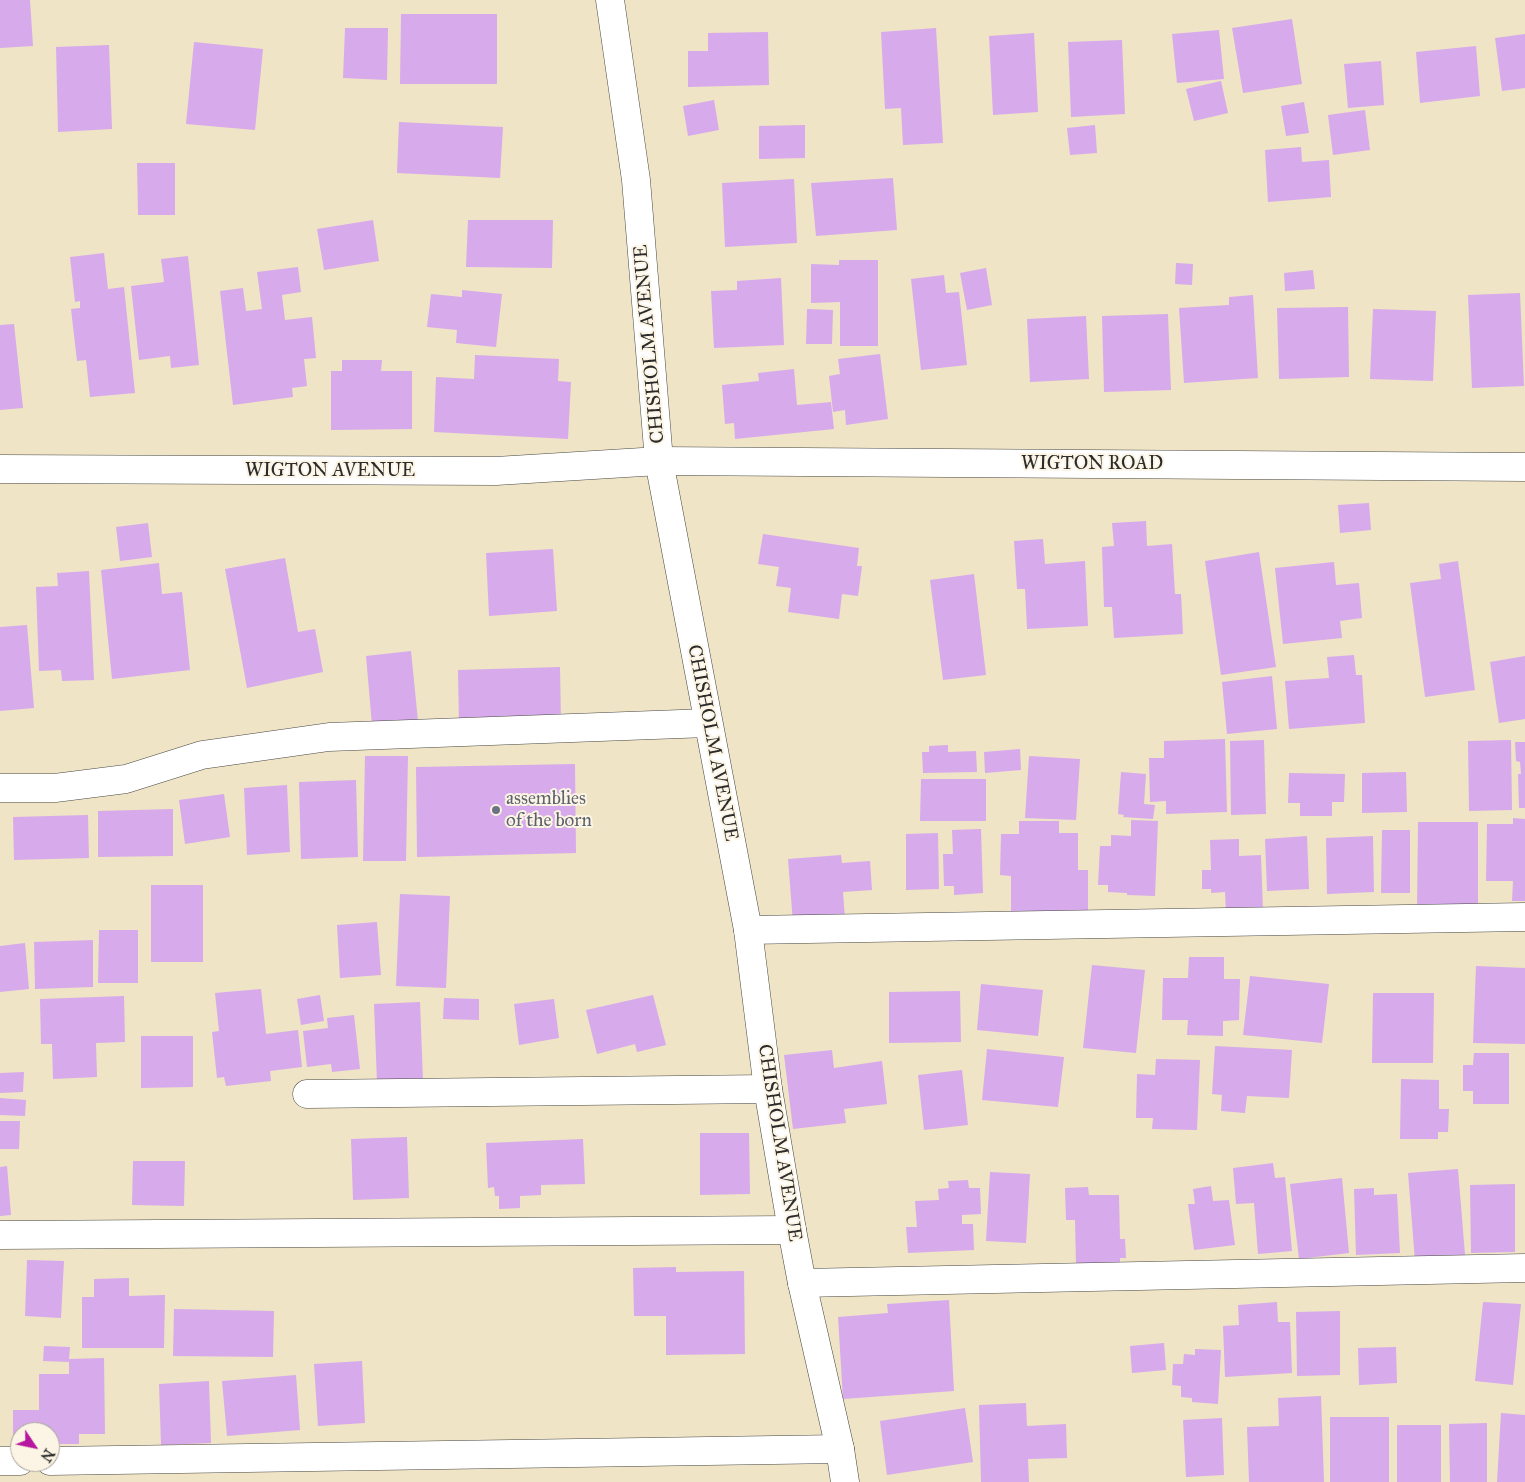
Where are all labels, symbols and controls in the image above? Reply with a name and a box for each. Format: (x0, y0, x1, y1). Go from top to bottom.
street label: CHISHOLM AVENUE (630, 244, 670, 444)
street label: WIGTON ROAD (1021, 453, 1163, 475)
street label: WIGTON AVENUE (245, 460, 415, 482)
street label: CHISHOLM AVENUE (682, 643, 742, 843)
place label: assemblies of the born (506, 788, 592, 832)
marker: assemblies of the born (490, 804, 502, 816)
street label: CHISHOLM AVENUE (752, 1043, 806, 1243)
north arrow (10, 1422, 60, 1472)
text: N (37, 1445, 57, 1465)

